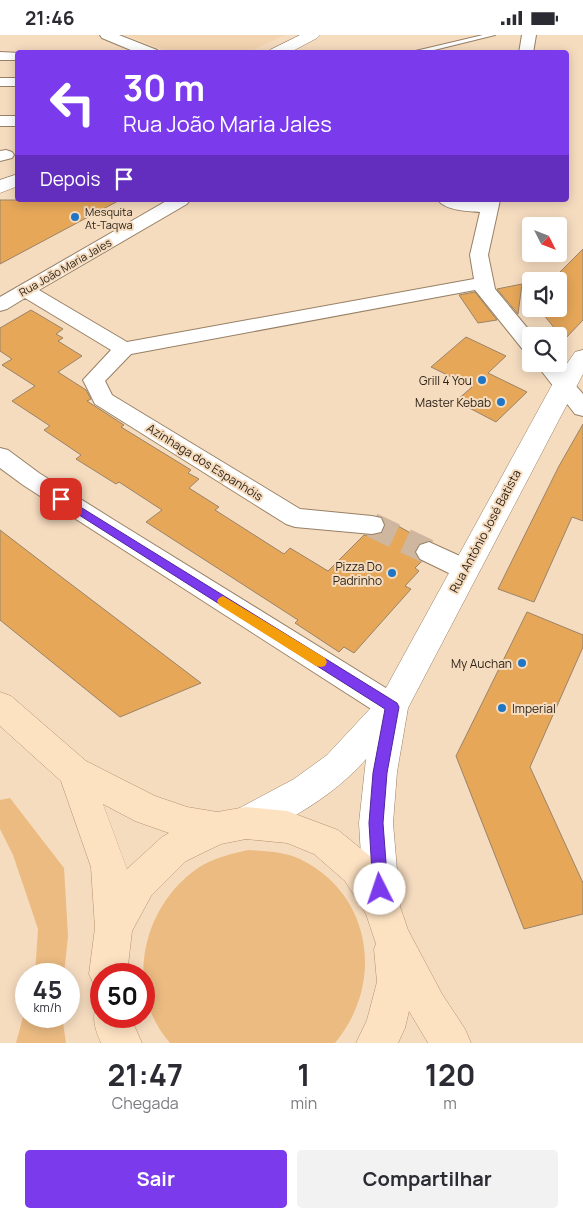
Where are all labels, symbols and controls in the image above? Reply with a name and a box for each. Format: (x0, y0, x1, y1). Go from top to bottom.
text: 21:46 (25, 5, 75, 31)
text: 30 m (123, 64, 205, 112)
icon: left (40, 70, 105, 135)
text: Rua João Maria Jales (123, 109, 332, 139)
icon: arrive (110, 165, 138, 193)
text: Depois (40, 166, 100, 192)
place label: Mesquita At-Taqwa (85, 204, 133, 232)
marker: Mesquita At-Taqwa (69, 211, 81, 223)
north arrow (522, 217, 568, 263)
map controls (522, 217, 567, 372)
street label: Rua João Maria Jales (16, 234, 114, 300)
button: sound (522, 272, 567, 317)
button: search (522, 327, 567, 372)
place label: Grill 4 You (419, 372, 472, 389)
marker: Grill 4 You (476, 374, 488, 386)
place label: Master Kebab (415, 394, 491, 411)
marker: Master Kebab (495, 396, 507, 408)
street label: Azinhaga dos Espanhóis (144, 419, 266, 505)
street label: Rua António José Batista (445, 466, 525, 596)
pin (40, 478, 82, 520)
icon: arrive (47, 485, 75, 513)
place label: Pizza Do Padrinho (333, 558, 382, 589)
marker: Pizza Do Padrinho (386, 567, 398, 579)
place label: My Auchan (451, 655, 512, 672)
marker: My Auchan (516, 657, 528, 669)
place label: Imperial (512, 700, 556, 717)
marker: Imperial (496, 702, 508, 714)
position arrow (353, 862, 405, 914)
speed limit sign: 50 (90, 963, 155, 1028)
text: 45 (33, 972, 62, 1007)
text: km/h (34, 999, 61, 1016)
text: 21:47 (107, 1054, 183, 1095)
text: 1 (297, 1054, 310, 1095)
text: 120 (425, 1054, 476, 1095)
text: Chegada (112, 1092, 179, 1114)
text: min (290, 1092, 317, 1114)
text: m (443, 1092, 457, 1114)
button: Sair (25, 1150, 287, 1208)
button: Compartilhar (297, 1150, 558, 1208)

